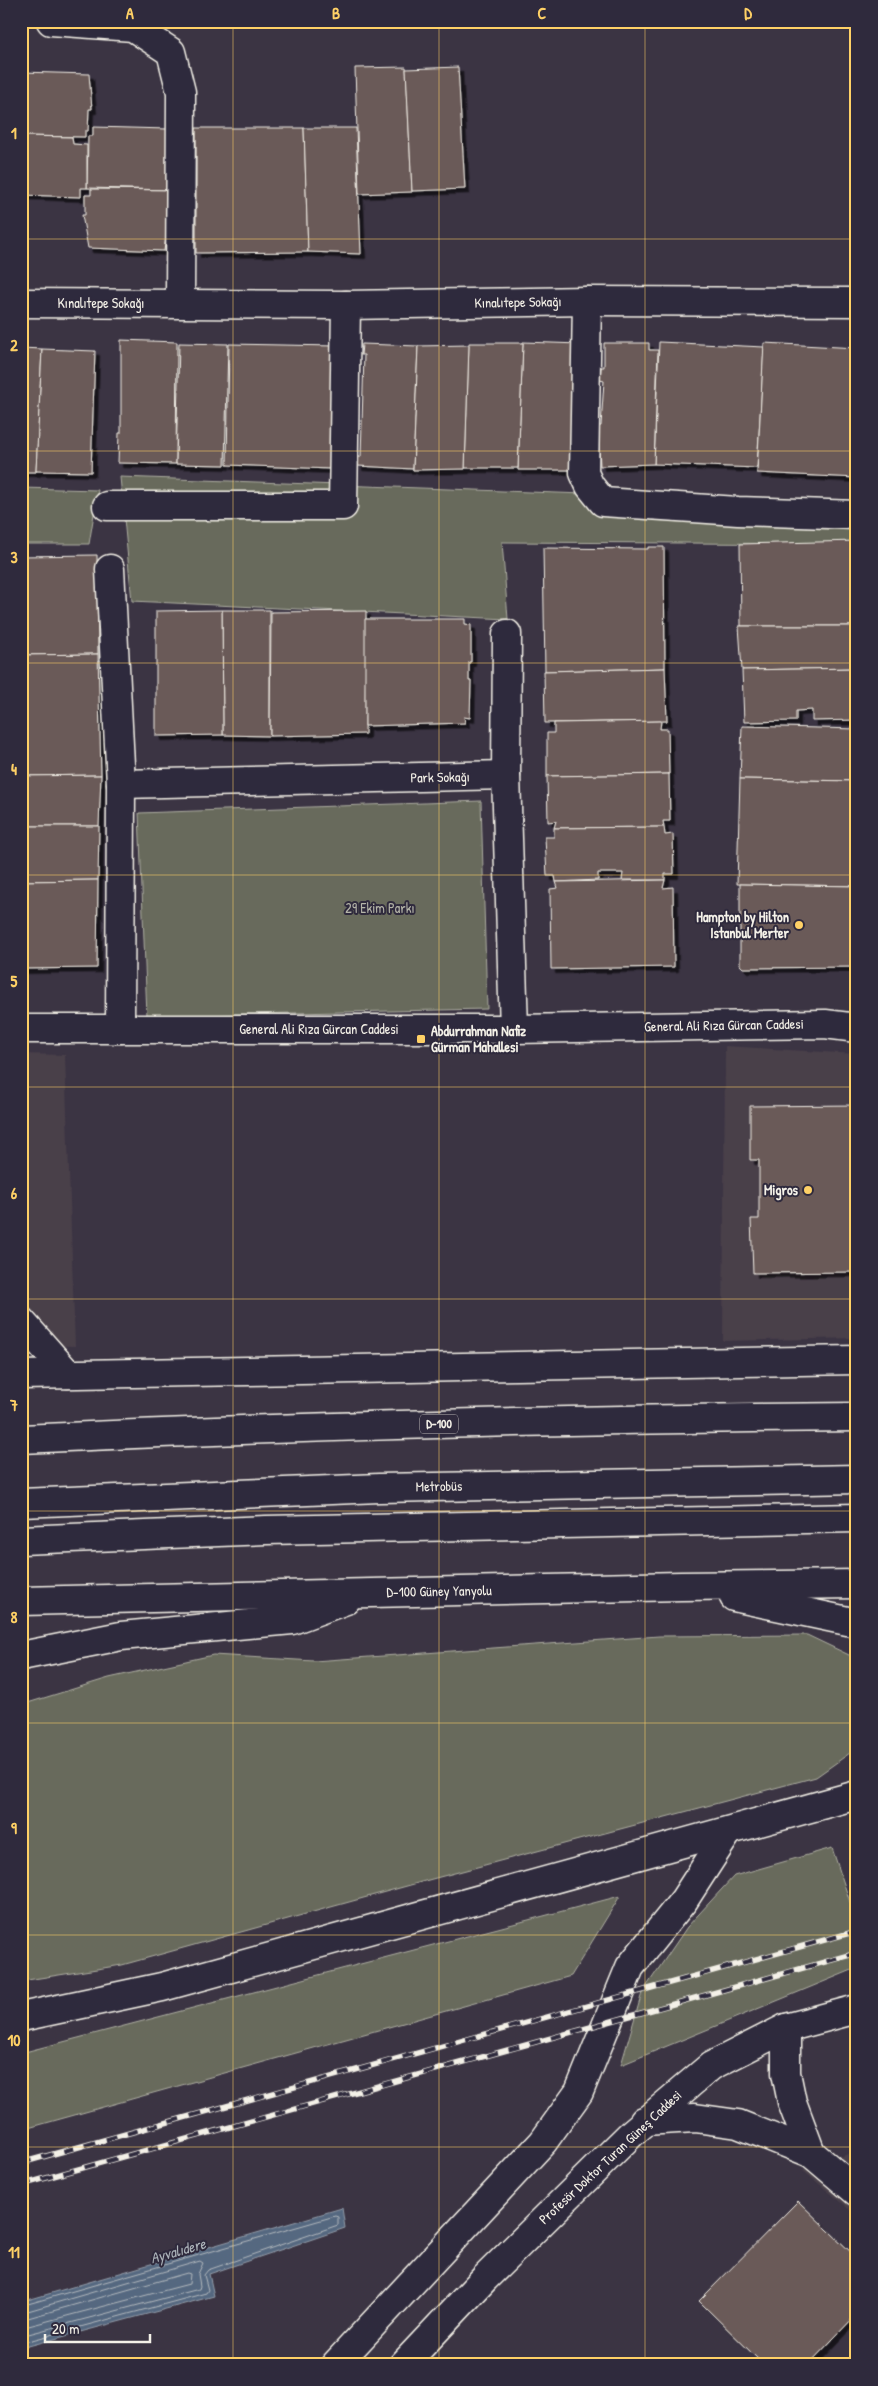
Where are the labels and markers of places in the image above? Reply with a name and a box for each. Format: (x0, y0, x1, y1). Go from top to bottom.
place label: Hampton by Hilton Istanbul Merter (696, 907, 790, 942)
marker: Hampton by Hilton Istanbul Merter (793, 919, 805, 931)
place label: Abdurrahman Nafiz Gürman Mahallesi (431, 1021, 526, 1056)
marker: Abdurrahman Nafiz Gürman Mahallesi (415, 1033, 427, 1045)
place label: Migros (764, 1180, 799, 1201)
marker: Migros (802, 1184, 814, 1196)

